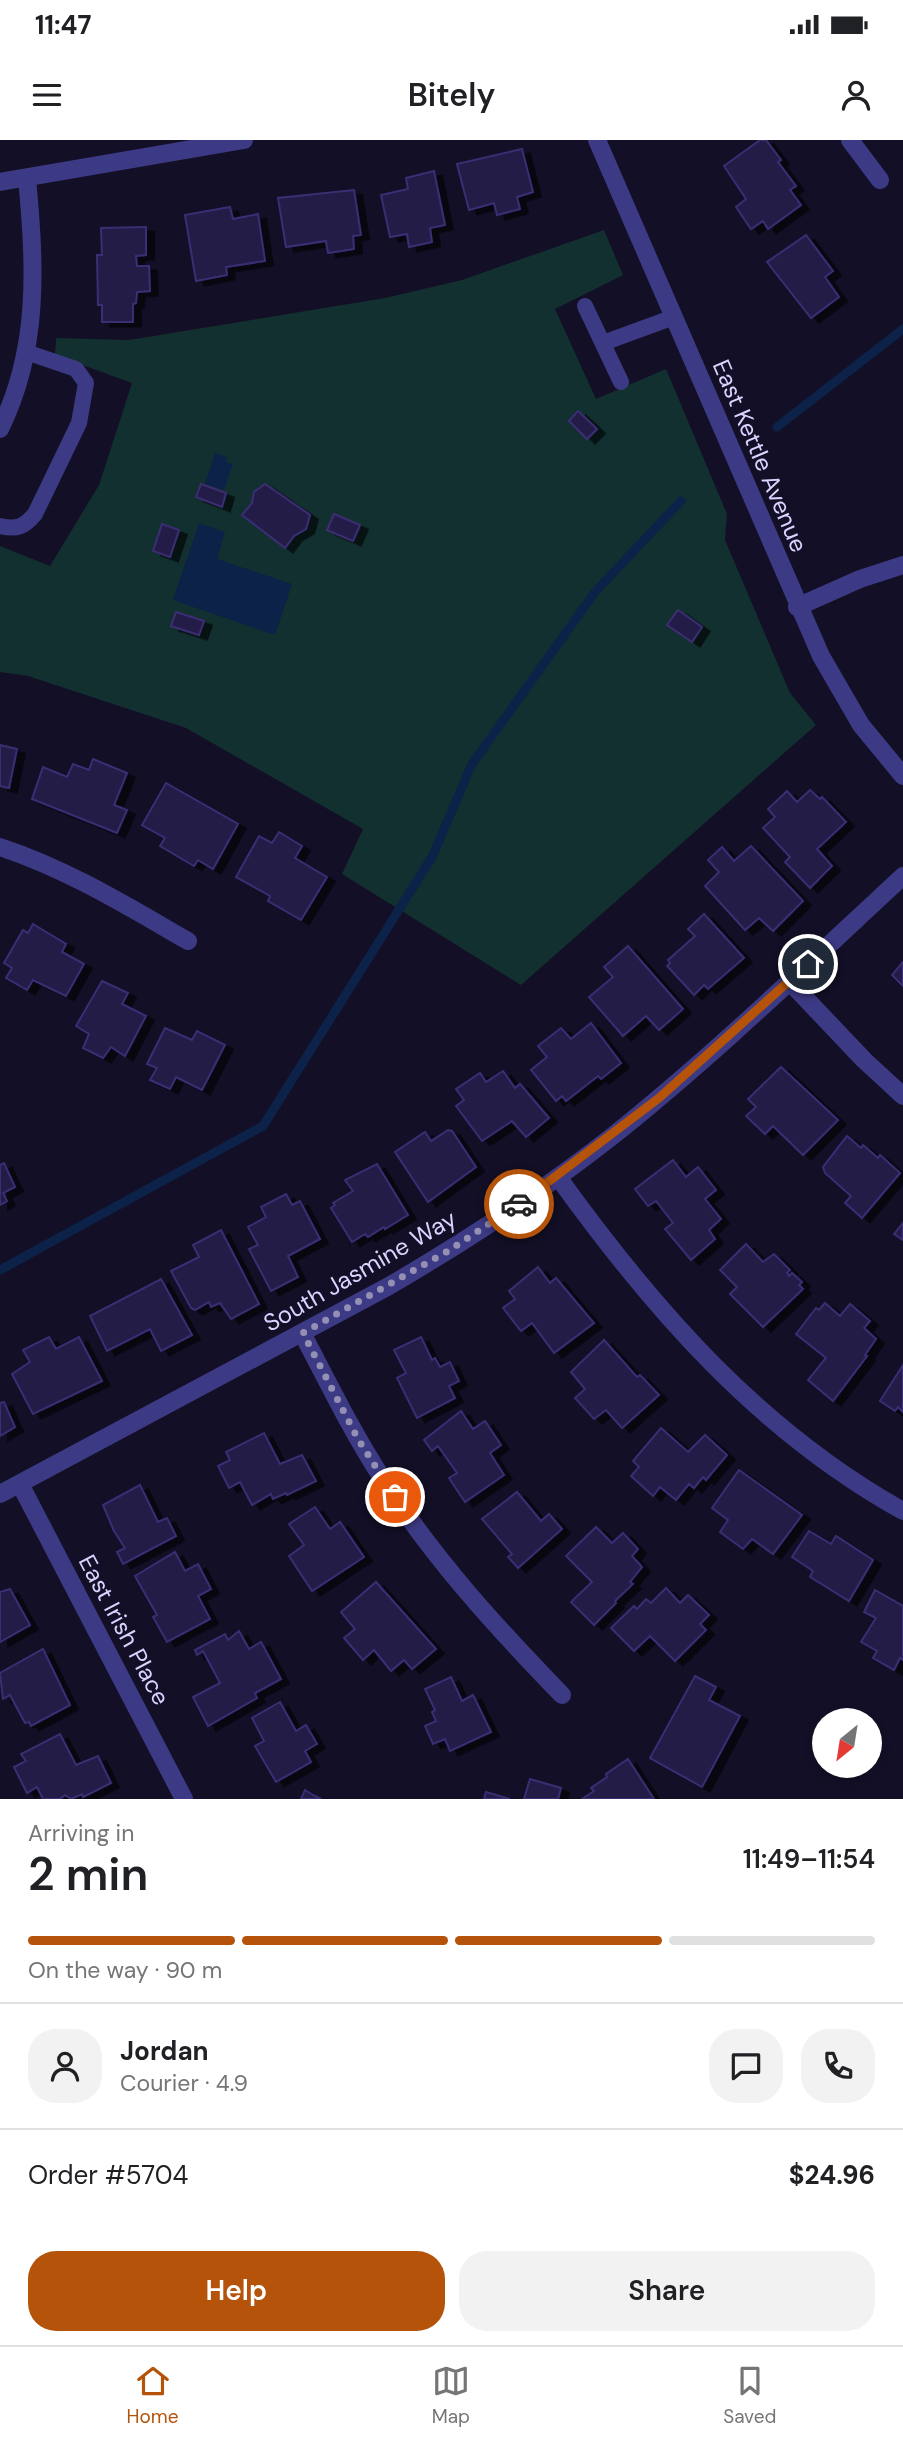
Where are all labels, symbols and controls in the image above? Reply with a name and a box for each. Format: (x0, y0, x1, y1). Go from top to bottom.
text: 11:47 (35, 8, 91, 42)
text: Bitely (408, 74, 495, 116)
icon: menu (28, 76, 66, 114)
icon: person (837, 76, 875, 114)
street label: East Kettle Avenue (706, 355, 815, 557)
pin (778, 934, 838, 994)
icon: home (789, 945, 827, 983)
courier (484, 1169, 554, 1239)
icon: car (500, 1185, 538, 1223)
street label: South Jasmine Way (258, 1203, 462, 1338)
pin (365, 1467, 425, 1527)
icon: bag (376, 1478, 414, 1516)
street label: East Irish Place (72, 1549, 177, 1710)
north arrow (812, 1708, 882, 1778)
map controls (812, 1708, 882, 1778)
text: Arriving in (28, 1818, 134, 1848)
text: 11:49–11:54 (743, 1842, 875, 1876)
text: 2 min (28, 1844, 148, 1904)
text: On the way · 90 m (28, 1955, 222, 1985)
button: person (28, 2029, 102, 2103)
button: chat (709, 2029, 783, 2103)
button: phone (801, 2029, 875, 2103)
text: Jordan (120, 2034, 209, 2068)
text: Courier · 4.9 (120, 2068, 248, 2098)
text: Order #5704 (28, 2158, 188, 2192)
text: $24.96 (789, 2158, 875, 2192)
button: Help (28, 2251, 445, 2331)
button: Share (459, 2251, 875, 2331)
tab: Home (127, 2362, 179, 2429)
tab: Map (432, 2362, 470, 2429)
tab: Saved (723, 2362, 776, 2429)

